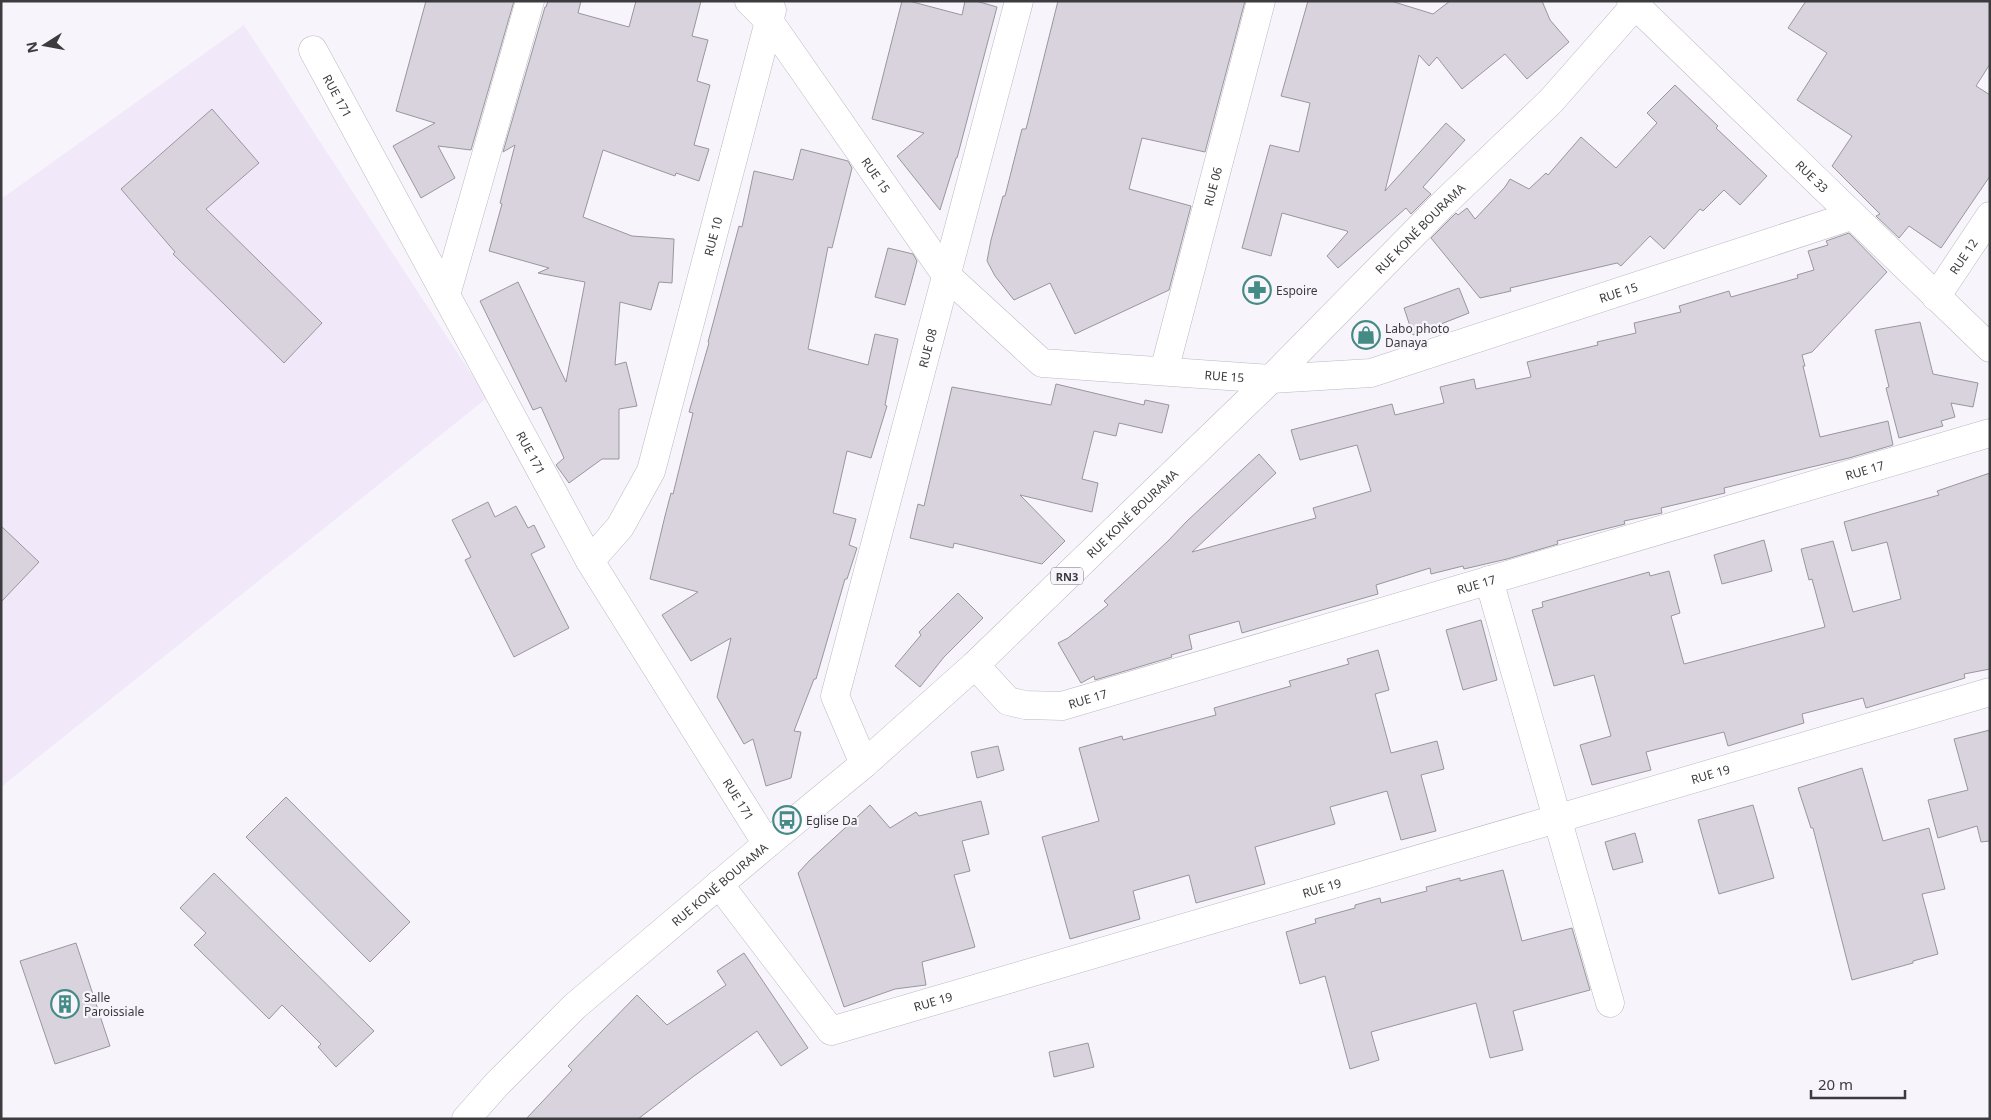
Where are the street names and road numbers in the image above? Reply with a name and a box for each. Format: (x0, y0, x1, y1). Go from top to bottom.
street label: RUE 171 (319, 71, 356, 120)
street label: RUE 15 (858, 154, 895, 196)
street label: RUE 33 (1792, 156, 1833, 196)
street label: RUE 06 (1199, 165, 1226, 208)
street label: RUE KONÉ BOURAMA (1371, 179, 1469, 277)
street label: RUE 10 (699, 215, 726, 258)
street label: RUE 12 (1945, 235, 1981, 278)
street label: RUE 15 (1597, 278, 1640, 306)
street label: RUE 08 (914, 326, 940, 369)
street label: RUE 15 (1204, 366, 1245, 386)
street label: RUE 171 (513, 428, 550, 477)
street label: RUE 17 (1843, 456, 1886, 484)
street label: RUE KONÉ BOURAMA (1082, 465, 1182, 562)
road number: RN3 (1051, 568, 1083, 584)
street label: RUE 17 (1455, 570, 1498, 598)
street label: RUE 17 (1066, 685, 1109, 712)
street label: RUE 19 (1689, 760, 1732, 788)
street label: RUE 171 (719, 775, 758, 823)
street label: RUE KONÉ BOURAMA (668, 838, 771, 930)
street label: RUE 19 (1300, 874, 1343, 901)
street label: RUE 19 (911, 987, 955, 1015)

